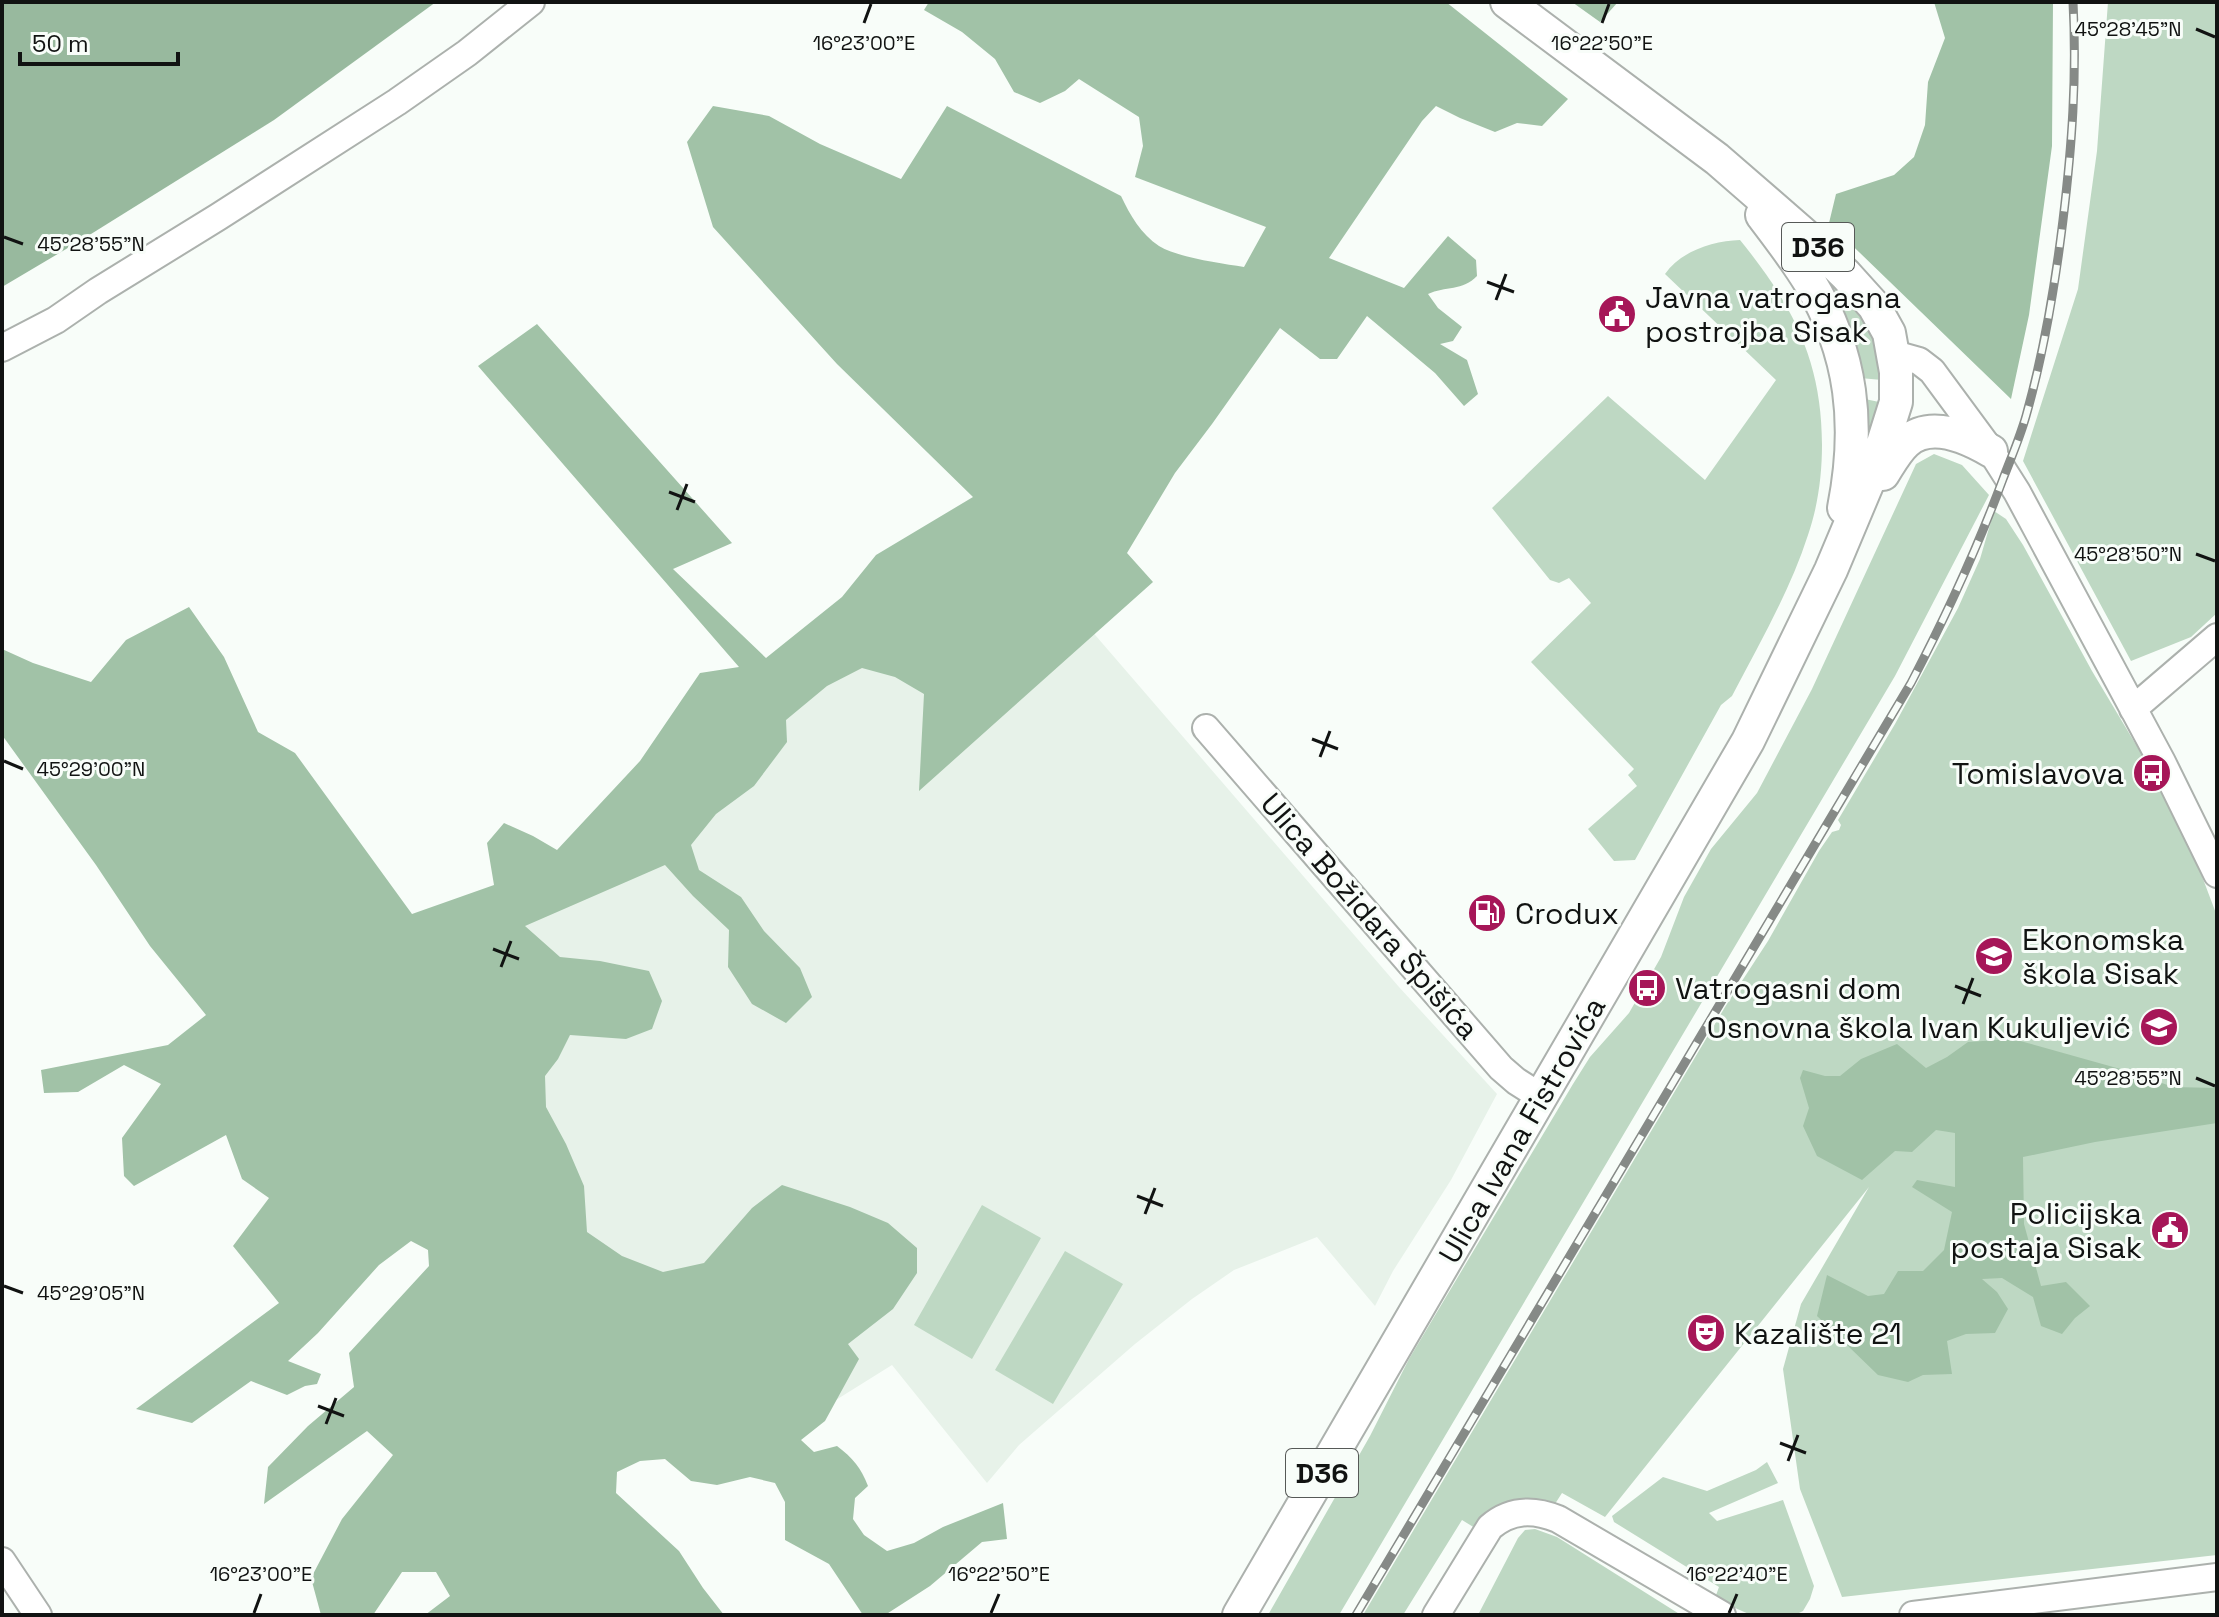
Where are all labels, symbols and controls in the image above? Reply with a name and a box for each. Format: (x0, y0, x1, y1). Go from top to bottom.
scale bar (20, 16, 178, 66)
text: 45°28'45"N (2074, 16, 2182, 42)
text: 50 m (32, 28, 89, 59)
text: 16°23'00"E (813, 30, 915, 56)
text: 16°22'50"E (1551, 30, 1653, 56)
road number: D36 (1782, 223, 1854, 271)
text: 45°28'55"N (37, 231, 145, 257)
place label: Javna vatrogasna postrojba Sisak (1645, 278, 1901, 351)
public building icon: Javna vatrogasna postrojba Sisak (1596, 293, 1638, 335)
text: 45°28'50"N (2074, 541, 2182, 567)
bus stop icon: Tomislavova (2131, 752, 2173, 794)
place label: Tomislavova (1952, 754, 2124, 793)
text: 45°29'00"N (37, 756, 145, 782)
street label: Ulica Božidara Špišića (1252, 785, 1488, 1047)
fuel station icon: Crodux (1466, 892, 1508, 934)
place label: Crodux (1515, 894, 1619, 933)
place label: Ekonomska škola Sisak (2022, 920, 2184, 993)
school or university icon: Ekonomska škola Sisak (1973, 935, 2015, 977)
bus stop icon: Vatrogasni dom (1626, 967, 1668, 1009)
place label: Vatrogasni dom (1675, 969, 1901, 1008)
street label: Ulica Ivana Fistrovića (1430, 990, 1614, 1270)
school or university icon: Osnovna škola Ivan Kukuljević (2138, 1006, 2180, 1048)
place label: Osnovna škola Ivan Kukuljević (1707, 1008, 2131, 1047)
text: 45°28'55"N (2074, 1065, 2182, 1091)
place label: Policijska postaja Sisak (1951, 1194, 2142, 1267)
public building icon: Policijska postaja Sisak (2149, 1209, 2191, 1251)
text: 45°29'05"N (37, 1280, 145, 1306)
theatre icon: Kazalište 21 (1685, 1312, 1727, 1354)
place label: Kazalište 21 (1734, 1314, 1902, 1353)
road number: D36 (1286, 1449, 1358, 1497)
text: 16°23'00"E (210, 1561, 312, 1587)
text: 16°22'50"E (948, 1561, 1050, 1587)
text: 16°22'40"E (1686, 1561, 1788, 1587)

